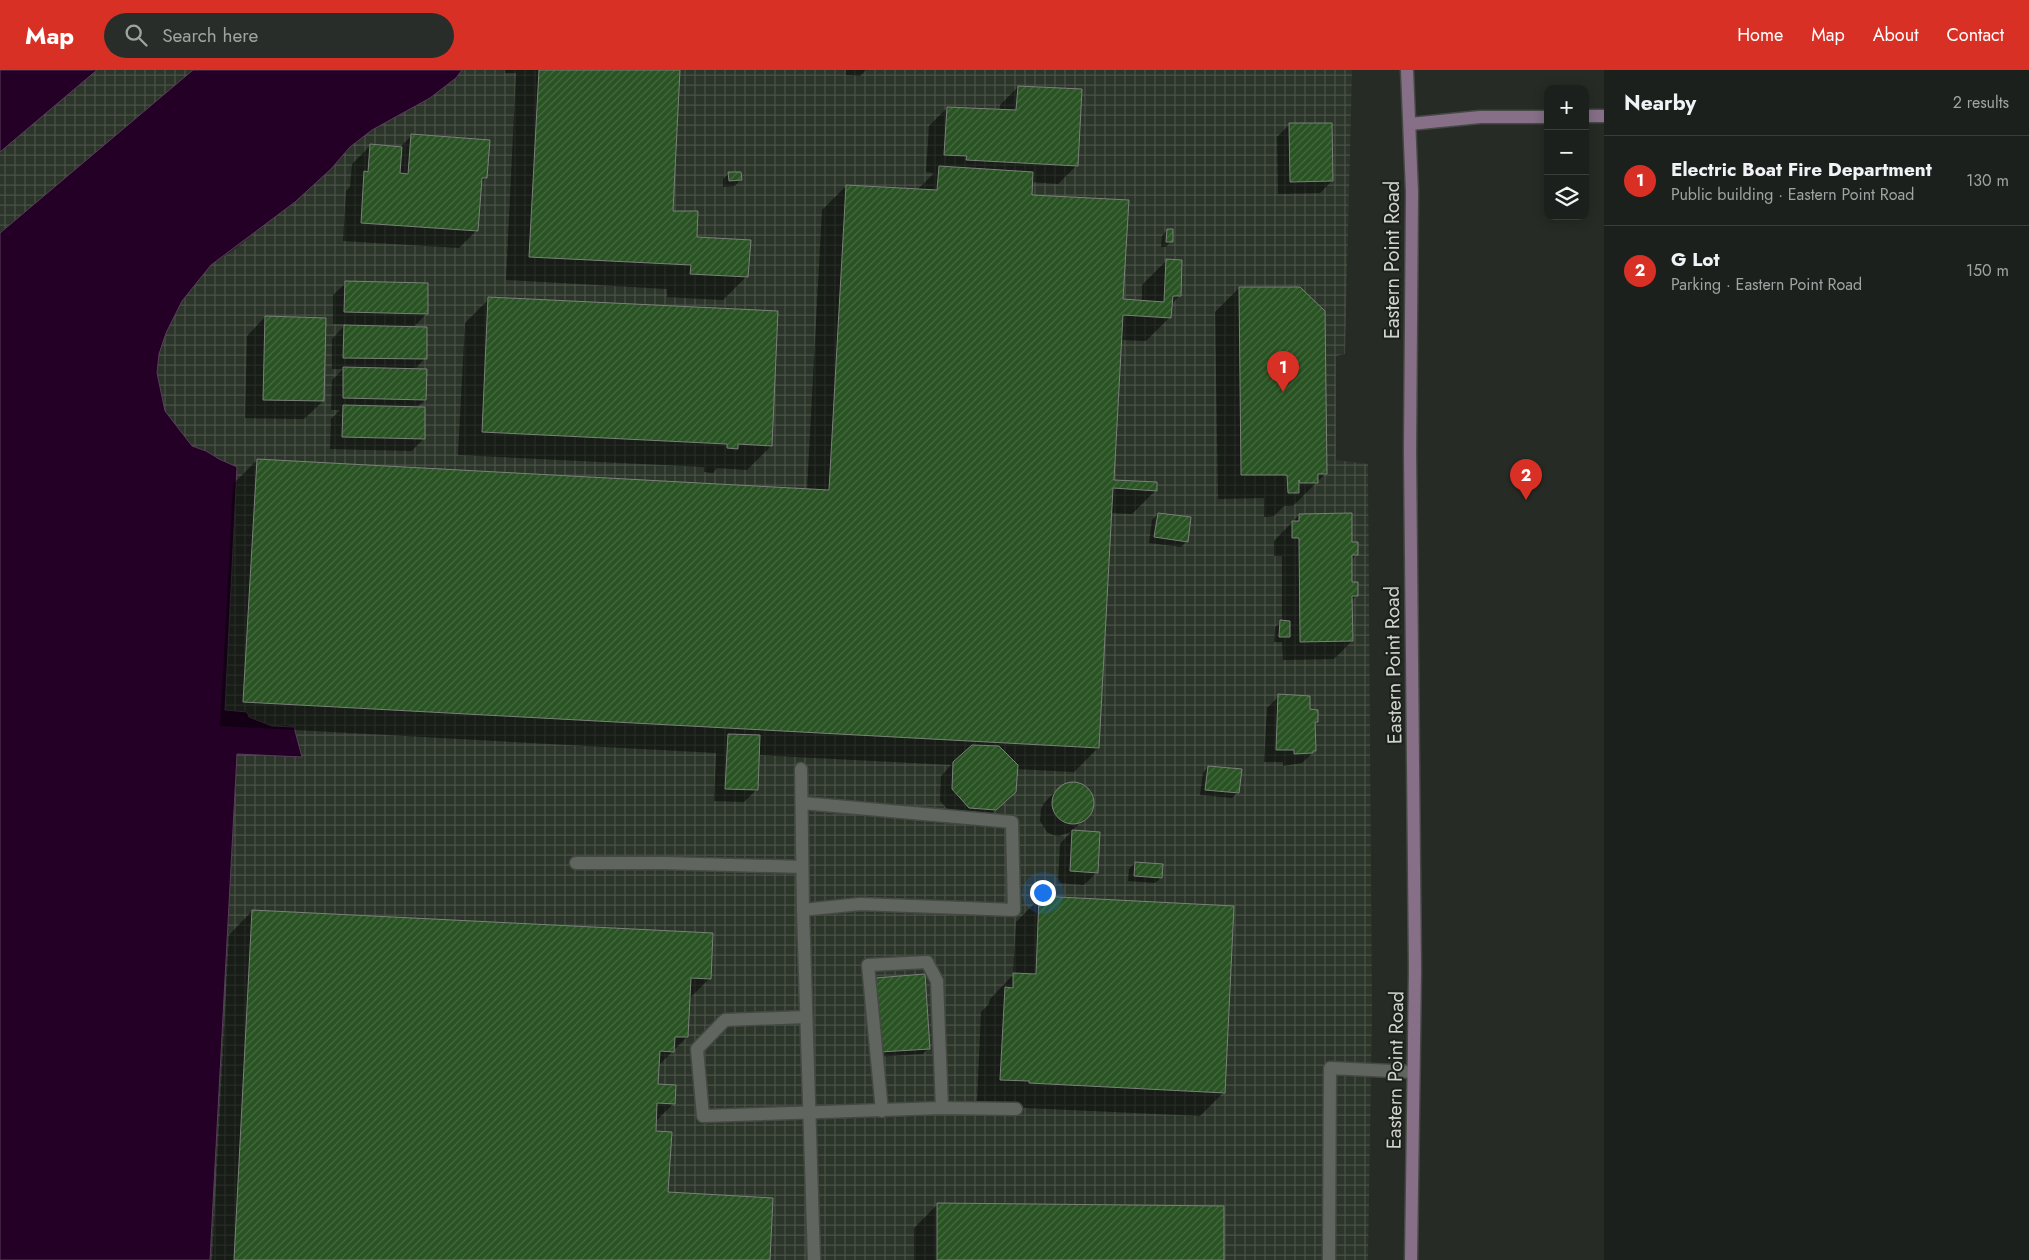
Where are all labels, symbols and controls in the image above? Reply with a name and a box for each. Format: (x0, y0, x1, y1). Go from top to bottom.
search box (104, 13, 454, 58)
text: Map (25, 18, 74, 53)
icon: search (122, 21, 150, 49)
text: Search here (162, 22, 258, 49)
text: Home (1737, 22, 1783, 48)
text: Map (1811, 22, 1845, 48)
text: About (1873, 22, 1918, 48)
text: Contact (1946, 22, 2004, 48)
map controls (1544, 85, 1589, 220)
button: + (1544, 85, 1589, 130)
text: Nearby (1624, 88, 1696, 118)
text: 2 results (1953, 91, 2009, 114)
button: − (1544, 130, 1589, 175)
text: Electric Boat Fire Department (1671, 156, 1932, 183)
text: 1 (1636, 169, 1644, 192)
text: 130 m (1966, 169, 2009, 192)
button: layers (1544, 175, 1589, 220)
street label: Eastern Point Road (1378, 181, 1407, 339)
text: Public building · Eastern Point Road (1671, 183, 1914, 206)
text: G Lot (1671, 246, 1719, 273)
text: 2 (1635, 259, 1645, 282)
text: 150 m (1966, 259, 2009, 282)
text: Parking · Eastern Point Road (1671, 273, 1862, 296)
pin: 1 (1267, 351, 1299, 392)
pin: 2 (1510, 459, 1542, 500)
street label: Eastern Point Road (1378, 586, 1409, 744)
your location (1030, 880, 1056, 906)
street label: Eastern Point Road (1380, 991, 1411, 1149)

